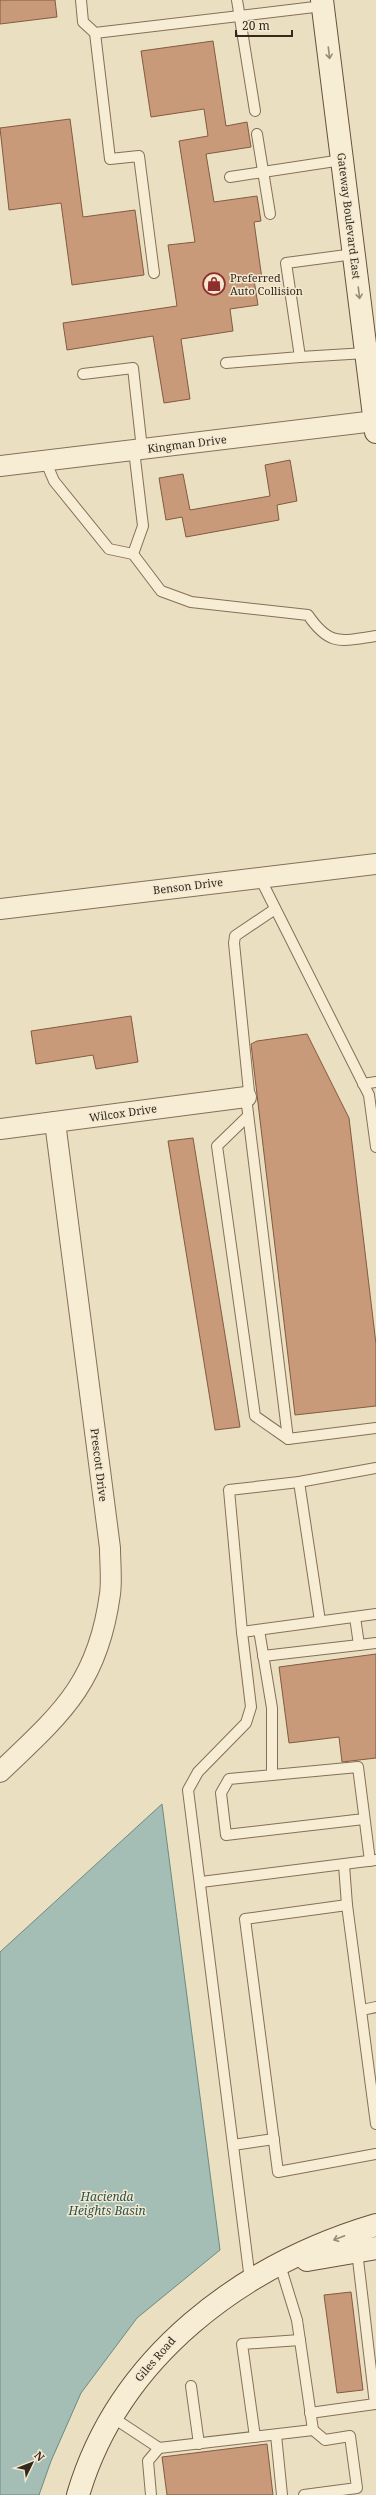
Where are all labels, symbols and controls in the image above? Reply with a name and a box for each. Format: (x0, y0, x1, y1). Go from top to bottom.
scale bar (236, 12, 292, 38)
text: 20 m (242, 17, 270, 34)
one-way arrow (325, 46, 333, 59)
street label: Gateway Boulevard East (334, 152, 365, 280)
place label: Preferred Auto Collision (230, 270, 303, 298)
shop icon: Preferred Auto Collision (201, 271, 227, 297)
one-way arrow (355, 286, 363, 299)
street label: Kingman Drive (146, 431, 228, 456)
street label: Benson Drive (152, 874, 224, 897)
street label: Wilcox Drive (88, 1100, 158, 1125)
street label: Prescott Drive (88, 1427, 111, 1503)
water label: Hacienda Heights Basin (67, 2188, 146, 2219)
one-way arrow (334, 2234, 346, 2242)
street label: Giles Road (131, 2333, 178, 2384)
north arrow (12, 2443, 52, 2483)
text: N (31, 2448, 48, 2464)

